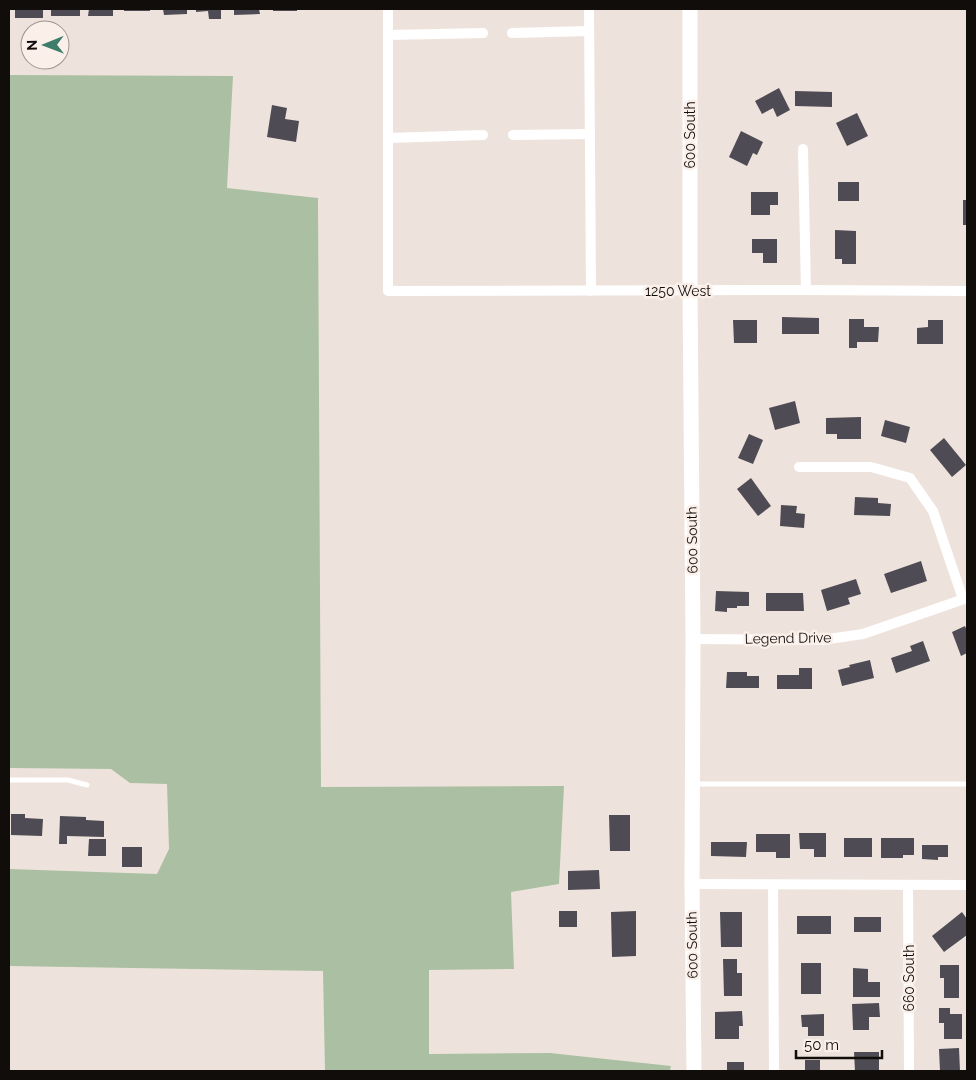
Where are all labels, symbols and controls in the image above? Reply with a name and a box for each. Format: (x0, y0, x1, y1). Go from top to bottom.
north arrow (20, 20, 70, 70)
text: N (24, 40, 40, 51)
street label: 600 South (682, 101, 698, 169)
street label: 1250 West (645, 283, 711, 299)
street label: 600 South (683, 506, 701, 574)
street label: Legend Drive (744, 629, 832, 647)
street label: 600 South (683, 911, 701, 979)
street label: 660 South (901, 944, 917, 1012)
scale bar (796, 1028, 882, 1060)
text: 50 m (804, 1036, 839, 1054)

